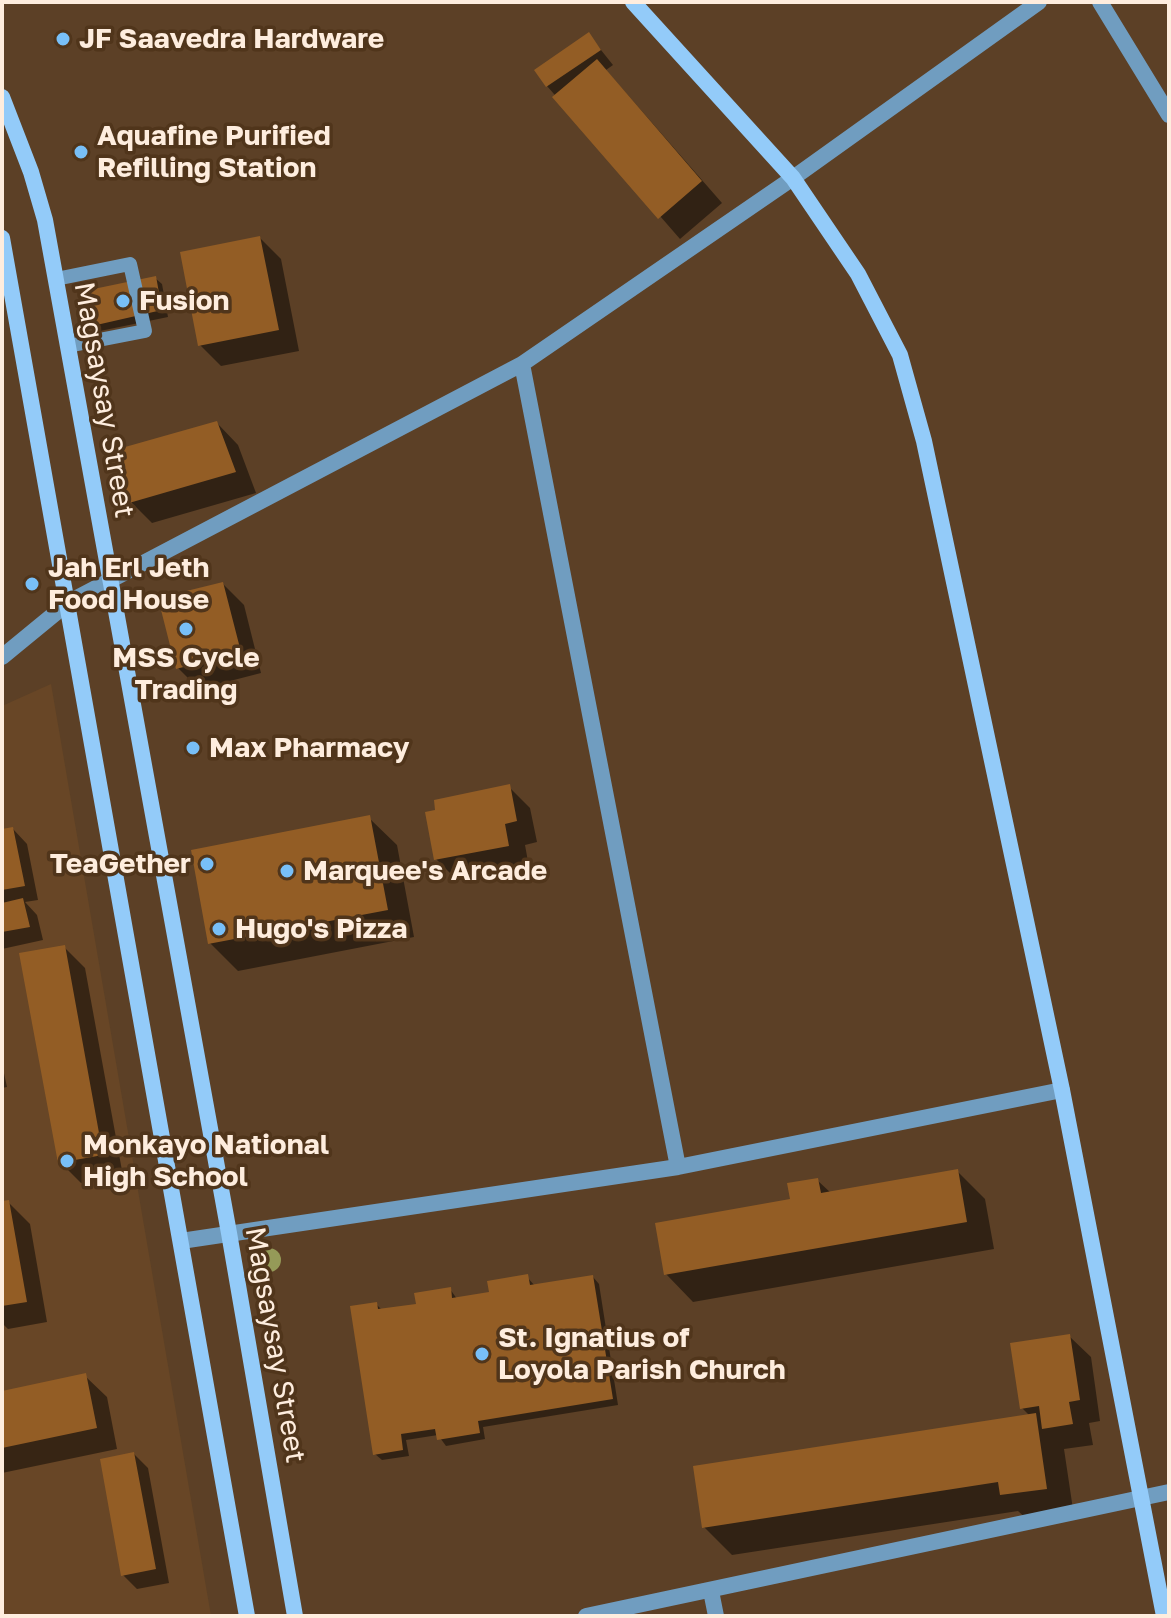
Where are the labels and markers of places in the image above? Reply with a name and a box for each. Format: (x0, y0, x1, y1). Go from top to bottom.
place label: JF Saavedra Hardware (79, 22, 384, 56)
marker: JF Saavedra Hardware (54, 30, 72, 48)
place label: Aquafine Purified Refilling Station (97, 119, 331, 185)
marker: Aquafine Purified Refilling Station (72, 143, 90, 161)
place label: Fusion (139, 284, 229, 318)
marker: Fusion (114, 292, 132, 310)
place label: Jah Erl Jeth Food House (48, 551, 209, 617)
marker: Jah Erl Jeth Food House (23, 575, 41, 593)
marker: MSS Cycle Trading (177, 620, 195, 638)
place label: MSS Cycle Trading (112, 641, 260, 707)
place label: Max Pharmacy (209, 731, 409, 765)
marker: Max Pharmacy (184, 739, 202, 757)
place label: TeaGether (50, 847, 191, 881)
place label: Marquee's Arcade (303, 854, 547, 888)
marker: TeaGether (198, 855, 216, 873)
marker: Marquee's Arcade (278, 862, 296, 880)
place label: Hugo's Pizza (235, 912, 408, 946)
marker: Hugo's Pizza (210, 920, 228, 938)
place label: Monkayo National High School (83, 1128, 329, 1194)
marker: Monkayo National High School (58, 1152, 76, 1170)
place label: St. Ignatius of Loyola Parish Church (498, 1321, 786, 1387)
marker: St. Ignatius of Loyola Parish Church (473, 1345, 491, 1363)

